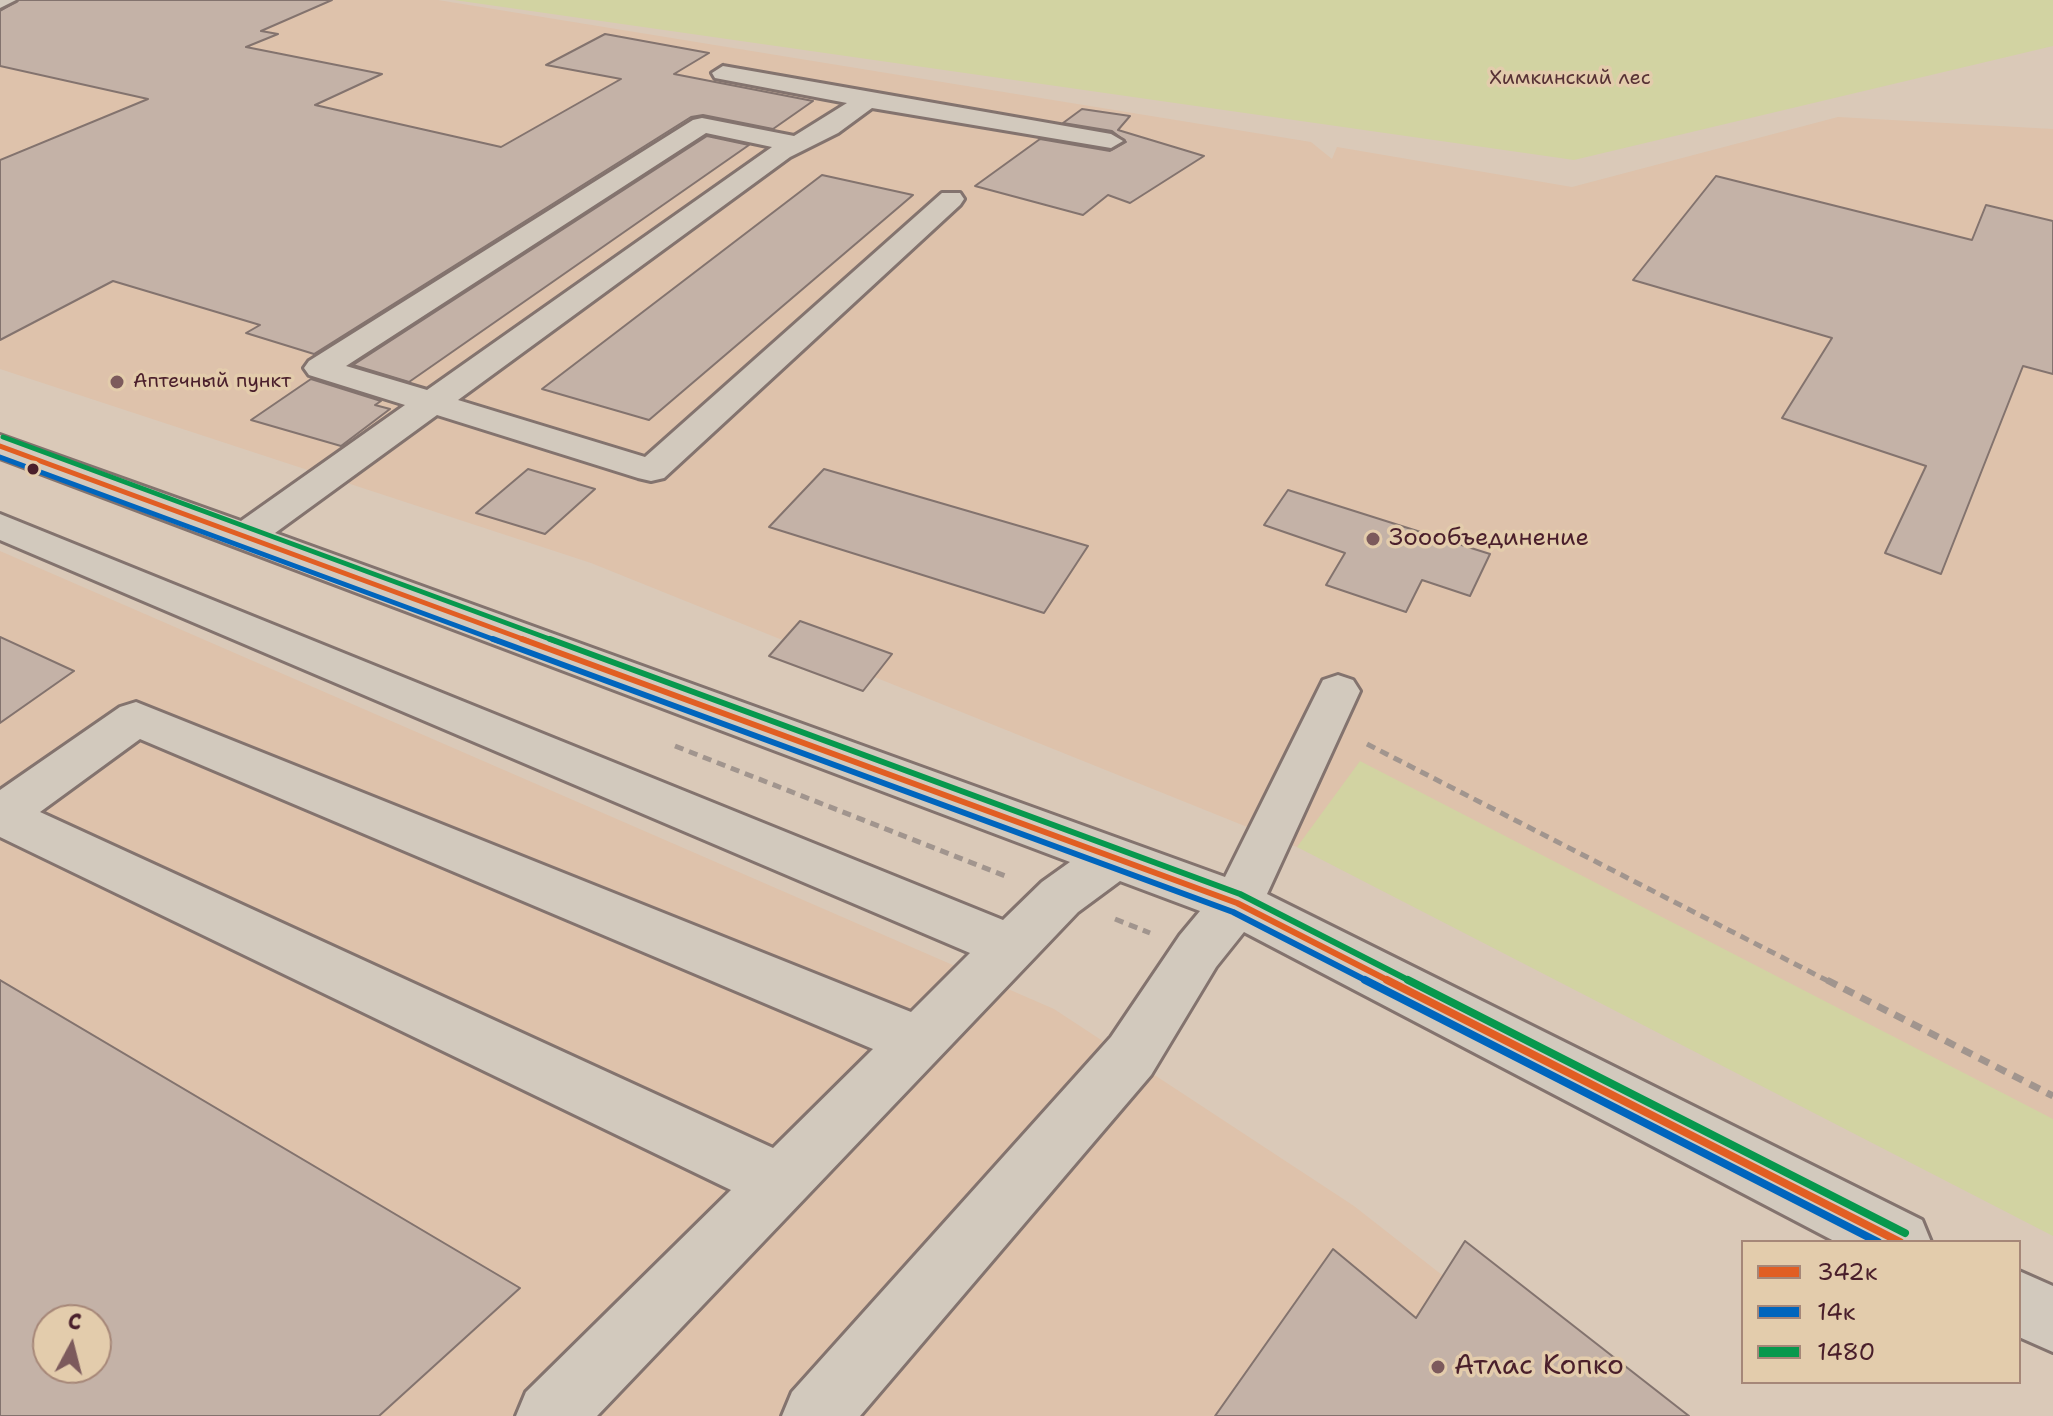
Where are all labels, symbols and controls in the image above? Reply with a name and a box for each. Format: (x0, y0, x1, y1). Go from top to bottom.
park label: Химкинский лес (1489, 67, 1651, 91)
place label: Аптечный пункт (133, 370, 291, 394)
marker: Аптечный пункт (108, 373, 126, 391)
unlabelled marker (25, 461, 41, 477)
place label: Зоообъединение (1389, 525, 1589, 553)
marker: Зоообъединение (1364, 530, 1382, 548)
legend (1741, 1240, 2021, 1384)
text: 342к (1817, 1256, 1878, 1288)
text: 14к (1817, 1296, 1856, 1328)
north arrow (32, 1304, 112, 1384)
text: С (66, 1306, 83, 1337)
text: 1480 (1817, 1336, 1875, 1368)
place label: Атлас Копко (1454, 1350, 1624, 1384)
marker: Атлас Копко (1429, 1358, 1447, 1376)

